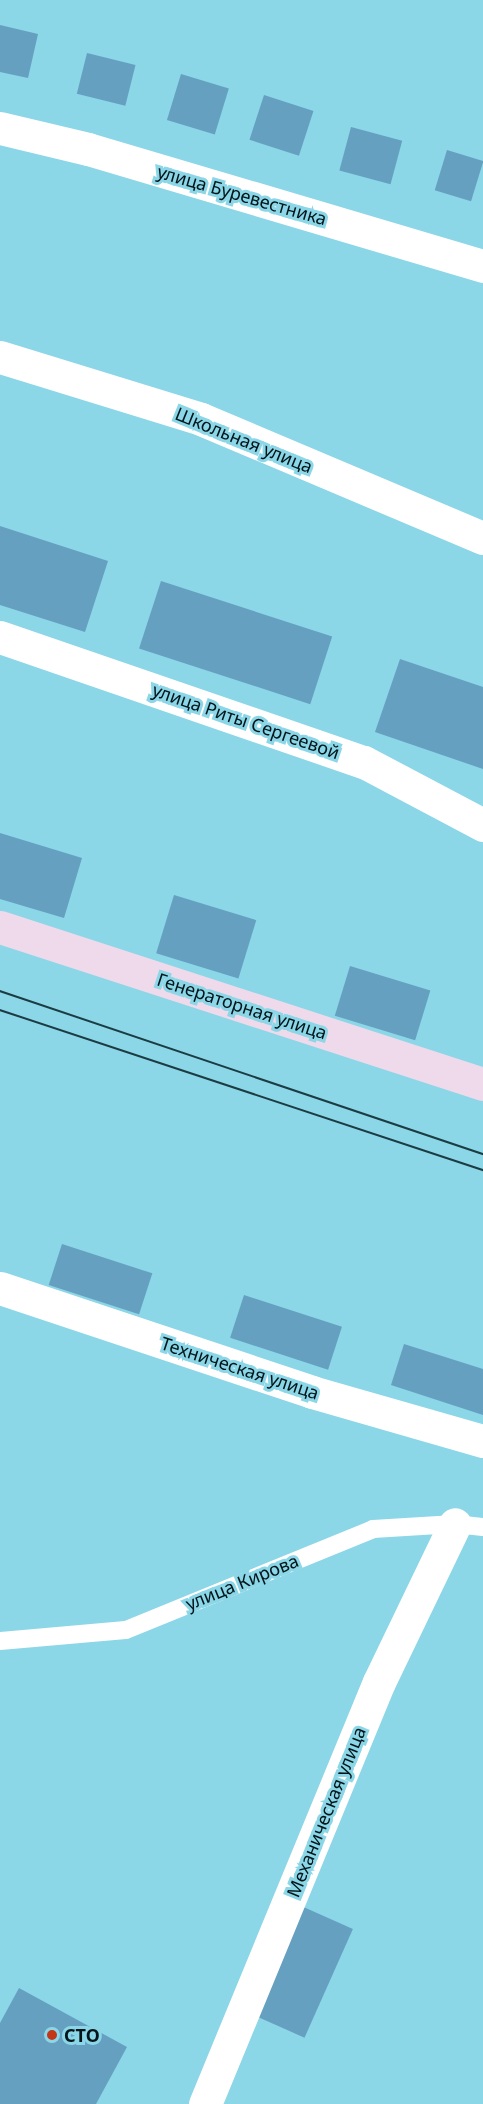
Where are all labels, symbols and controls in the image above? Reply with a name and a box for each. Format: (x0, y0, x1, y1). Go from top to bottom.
street label: улица Буревестника (155, 160, 329, 230)
street label: Школьная улица (172, 403, 316, 477)
street label: улица Риты Сергеевой (150, 679, 342, 763)
street label: Генераторная улица (154, 968, 330, 1044)
street label: Техническая улица (158, 1332, 322, 1404)
street label: улица Кирова (182, 1550, 302, 1614)
street label: Механическая улица (282, 1724, 370, 1900)
place label: СТО (64, 2024, 100, 2046)
marker: СТО (45, 2028, 59, 2042)

